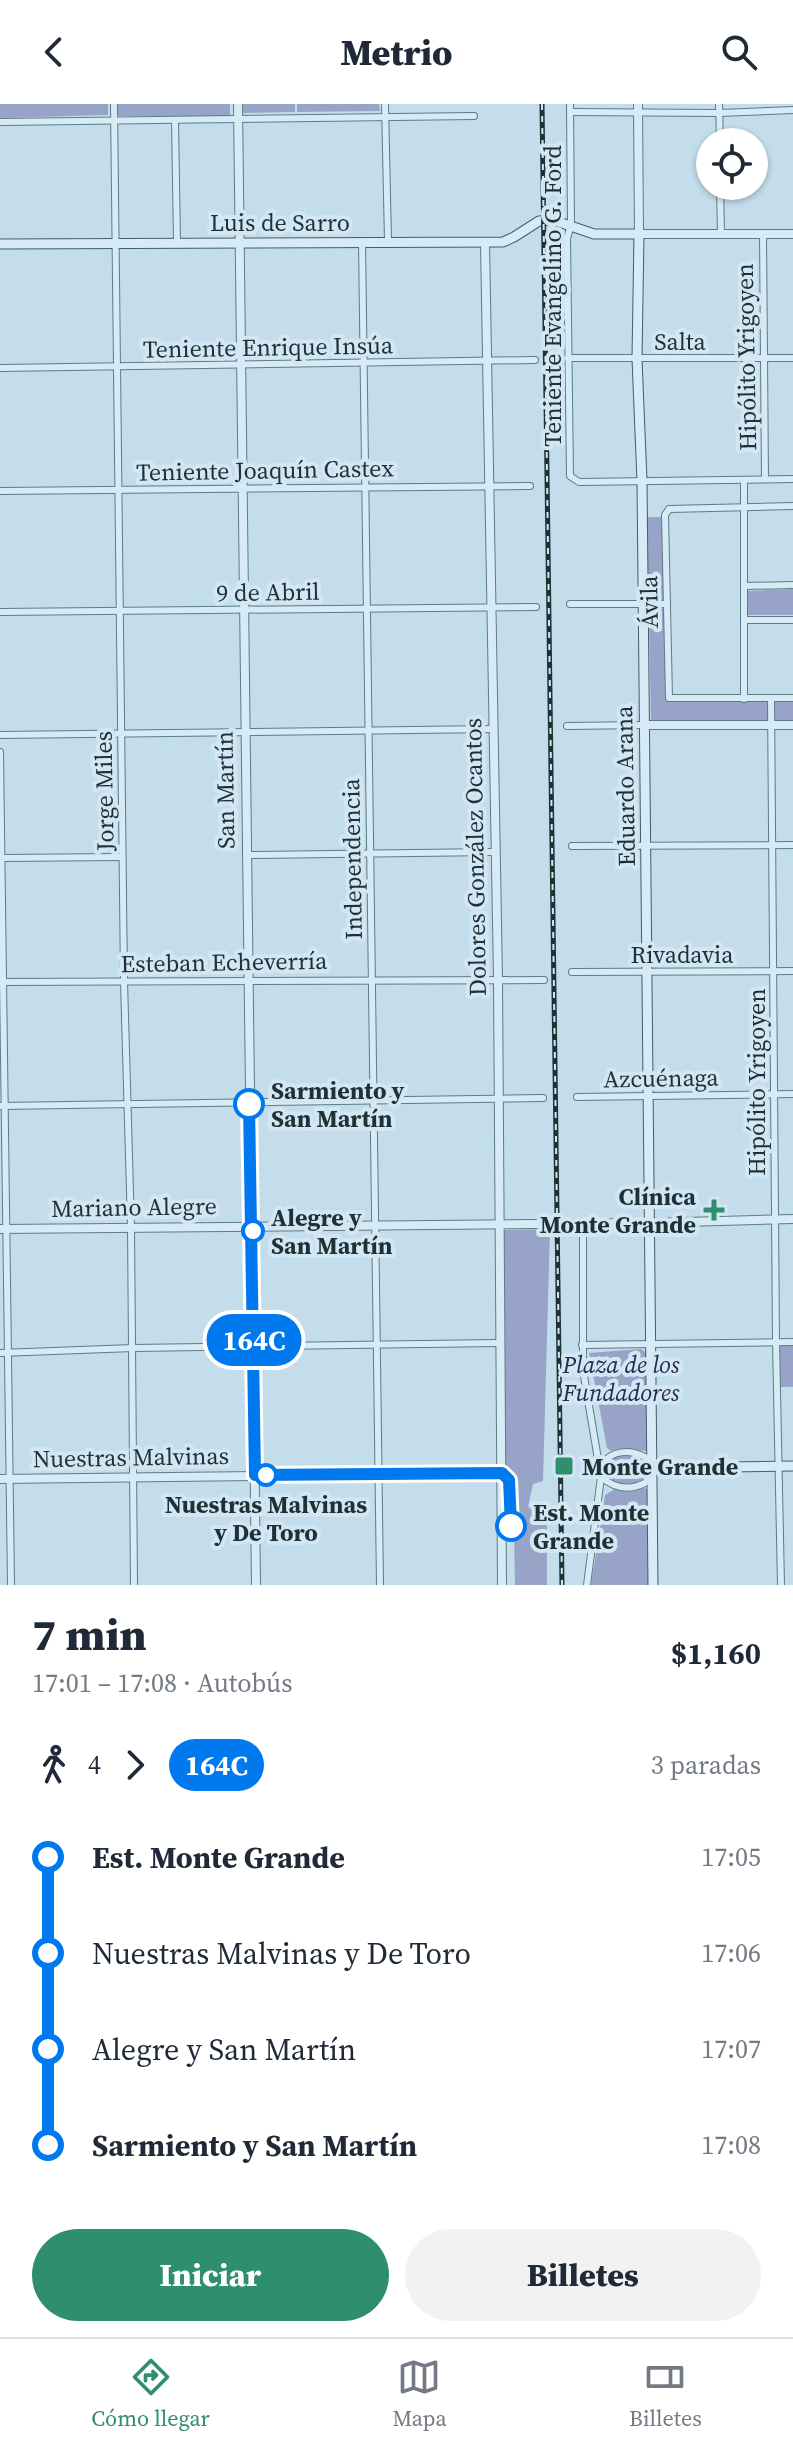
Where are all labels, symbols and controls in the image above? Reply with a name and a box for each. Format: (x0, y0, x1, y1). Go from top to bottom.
text: Metrio (340, 28, 453, 77)
icon: back (32, 30, 76, 74)
icon: search (717, 30, 761, 74)
map controls (696, 128, 768, 200)
button: locate (696, 128, 768, 200)
street label: Teniente Evangelino G. Ford (536, 145, 569, 447)
street label: Luis de Sarro (210, 206, 350, 239)
street label: Hipólito Yrigoyen (728, 263, 764, 451)
street label: Salta (654, 325, 707, 358)
street label: Teniente Enrique Insúa (143, 328, 394, 366)
street label: Teniente Joaquín Castex (136, 451, 395, 489)
street label: Ávila (632, 574, 666, 629)
street label: 9 de Abril (216, 575, 320, 609)
street label: Eduardo Arana (607, 704, 643, 867)
street label: Dolores González Ocantos (456, 718, 494, 996)
street label: Jorge Miles (86, 731, 122, 852)
street label: San Martín (207, 731, 243, 849)
street label: Independencia (334, 777, 370, 940)
street label: Rivadavia (631, 938, 734, 971)
street label: Esteban Echeverría (120, 944, 328, 980)
street label: Hipólito Yrigoyen (740, 988, 773, 1176)
street label: Azcuénaga (603, 1060, 720, 1096)
place label: Sarmiento y San Martín (271, 1074, 405, 1135)
marker: Sarmiento y San Martín (234, 1089, 264, 1119)
place label: Clínica Monte Grande (540, 1180, 696, 1241)
street label: Mariano Alegre (51, 1189, 217, 1225)
marker: Clínica Monte Grande (703, 1199, 725, 1221)
place label: Alegre y San Martín (271, 1201, 393, 1262)
marker: Alegre y San Martín (242, 1220, 264, 1242)
line badge: 164C (198, 1314, 310, 1366)
text: 164C (223, 1321, 285, 1359)
park label: Plaza de los Fundadores (562, 1348, 680, 1409)
street label: Nuestras Malvinas (33, 1439, 229, 1475)
place label: Monte Grande (582, 1450, 738, 1483)
marker: Monte Grande (553, 1455, 575, 1477)
marker: Nuestras Malvinas y De Toro (255, 1464, 277, 1486)
place label: Nuestras Malvinas y De Toro (165, 1488, 367, 1549)
place label: Est. Monte Grande (533, 1496, 649, 1557)
marker: Est. Monte Grande (496, 1511, 526, 1541)
text: 7 min (32, 1604, 147, 1665)
text: $1,160 (671, 1633, 761, 1674)
text: 17:01 – 17:08 · Autobús (32, 1665, 292, 1701)
icon: walk (32, 1743, 76, 1787)
icon: forward (113, 1743, 157, 1787)
text: 164C (185, 1746, 248, 1784)
text: 4 (88, 1747, 101, 1783)
text: 3 paradas (651, 1747, 761, 1783)
text: Est. Monte Grande (92, 1837, 345, 1878)
text: 17:05 (701, 1839, 761, 1875)
text: Nuestras Malvinas y De Toro (92, 1933, 471, 1974)
text: 17:06 (701, 1935, 761, 1971)
text: Alegre y San Martín (92, 2029, 356, 2070)
text: 17:07 (701, 2031, 761, 2067)
text: Sarmiento y San Martín (92, 2125, 417, 2166)
text: 17:08 (701, 2127, 761, 2163)
button: Iniciar (32, 2229, 389, 2321)
button: Billetes (405, 2229, 761, 2321)
tab: Cómo llegar (91, 2355, 210, 2433)
tab: Mapa (392, 2355, 447, 2433)
tab: Billetes (629, 2355, 702, 2433)

